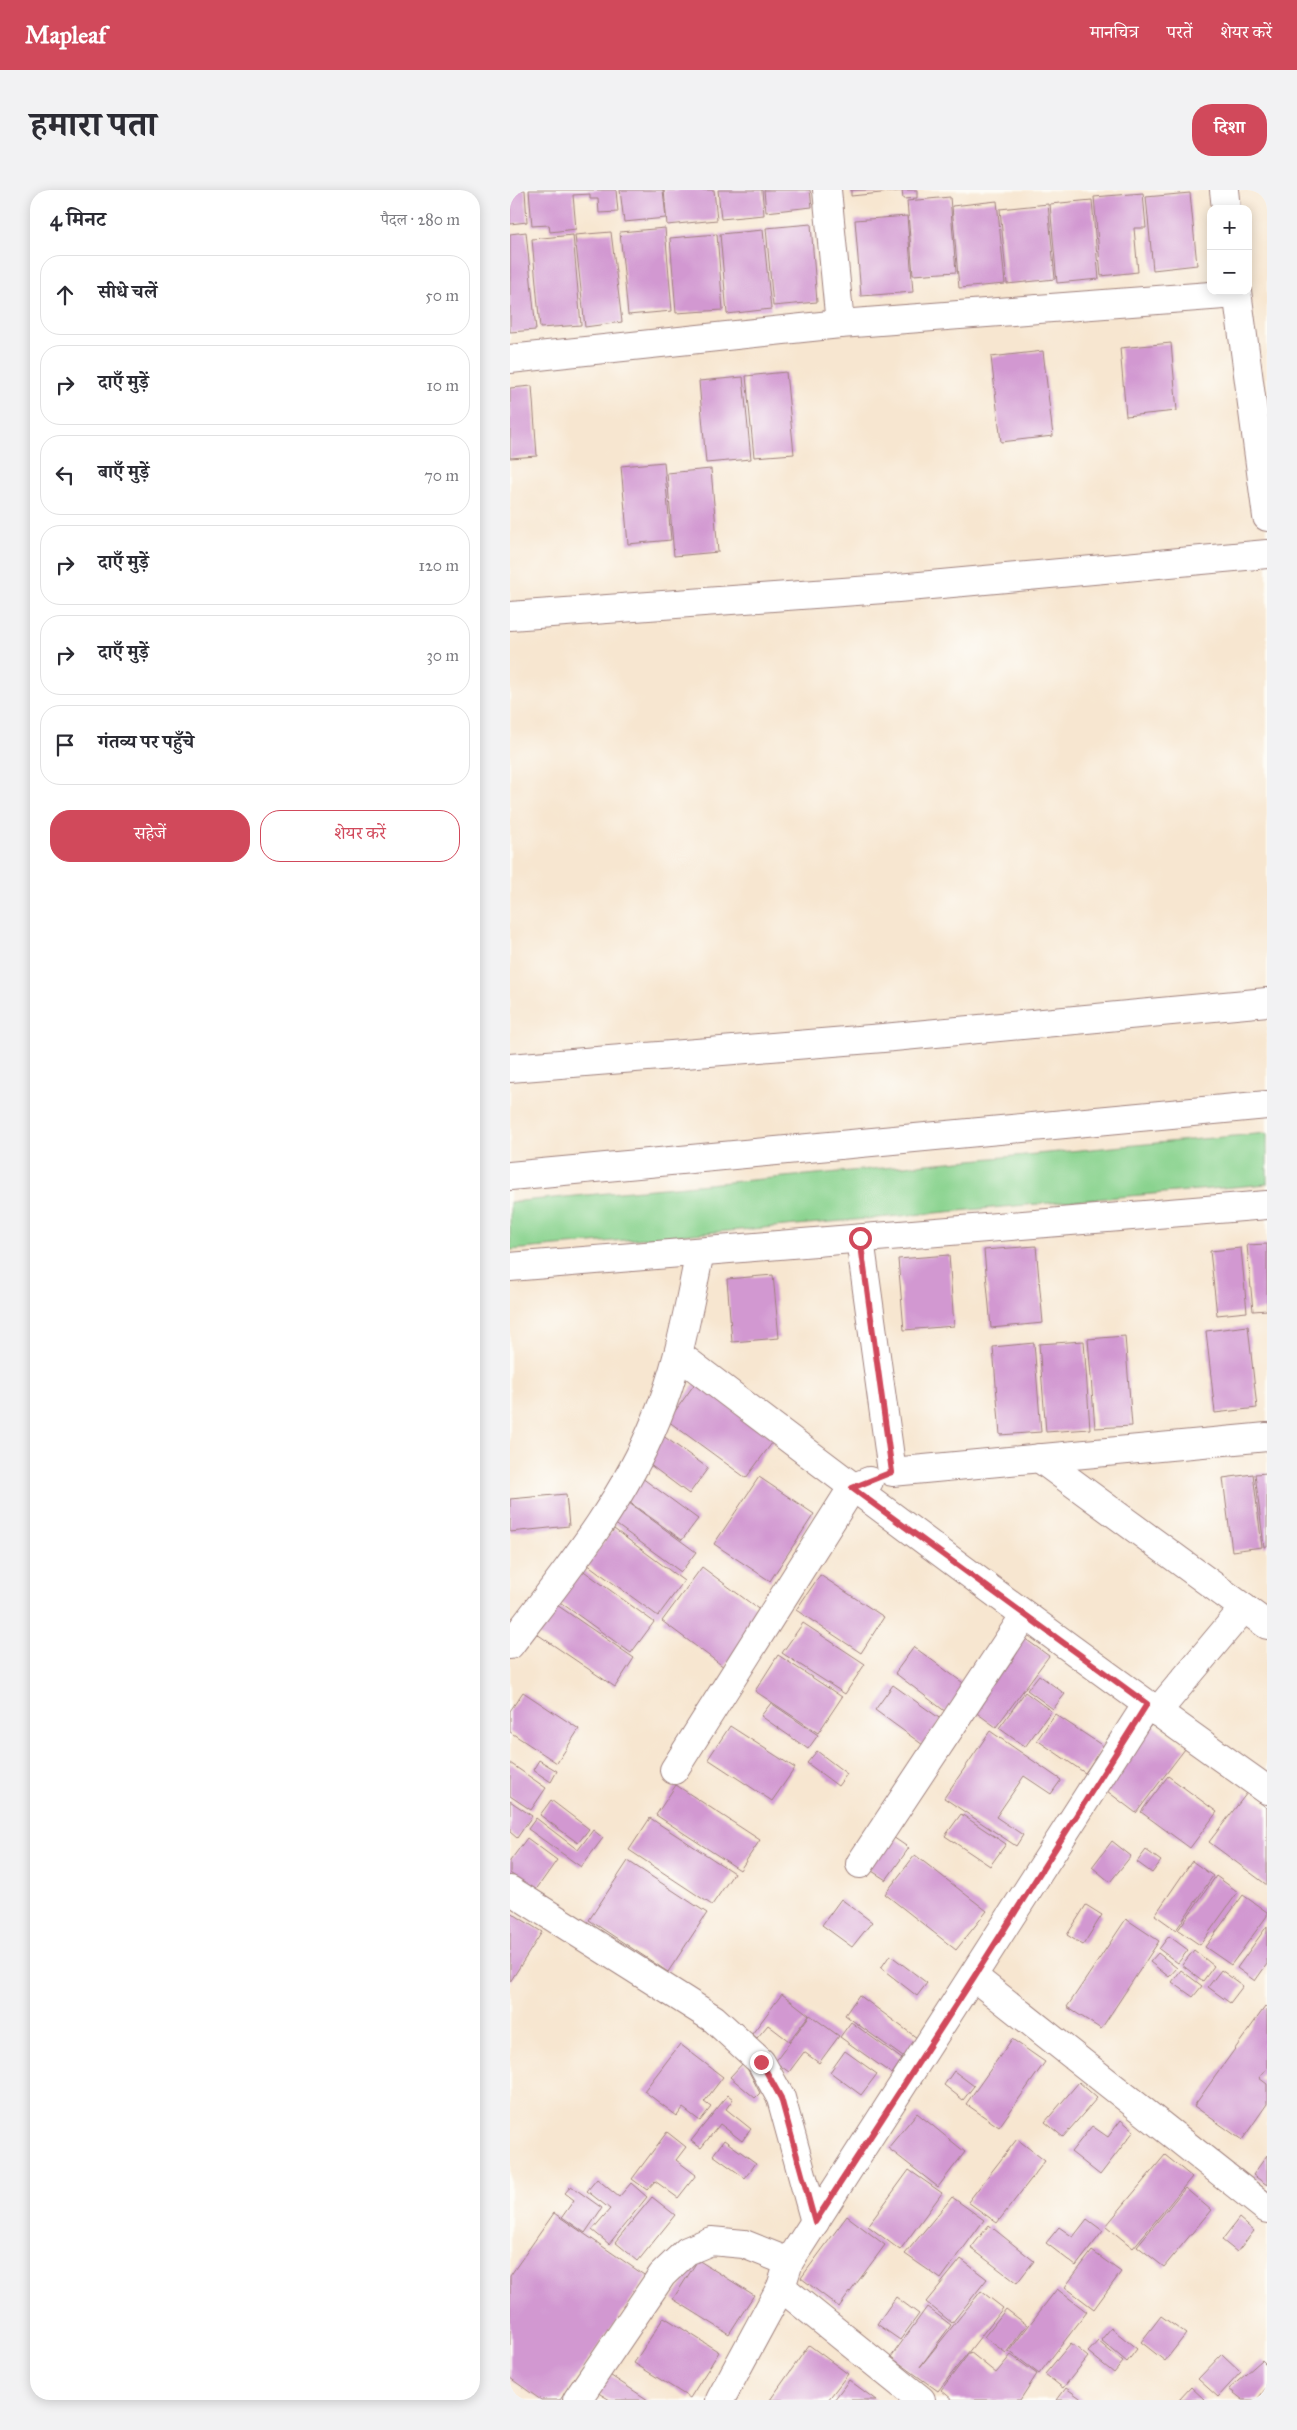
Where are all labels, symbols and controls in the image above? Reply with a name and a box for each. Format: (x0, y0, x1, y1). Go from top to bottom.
text: Mapleaf (25, 20, 106, 50)
text: मानचित्र (1090, 21, 1139, 43)
text: परतें (1167, 21, 1192, 43)
text: शेयर करें (1220, 21, 1272, 43)
text: हमारा पता (30, 103, 157, 146)
button: दिशा (1192, 104, 1267, 156)
map controls (1207, 205, 1252, 295)
button: + (1207, 205, 1252, 250)
text: 4 मिनट (50, 206, 106, 232)
text: पैदल · 280 m (381, 210, 460, 229)
button: − (1207, 250, 1252, 295)
text: सीधे चलें (98, 280, 157, 303)
icon: ahead (51, 281, 79, 309)
text: 50 m (425, 286, 459, 305)
text: दाएँ मुड़ें (98, 370, 149, 393)
icon: right (51, 371, 79, 399)
text: 10 m (427, 376, 459, 395)
text: बाएँ मुड़ें (98, 460, 149, 483)
icon: left (51, 461, 79, 489)
text: 70 m (424, 466, 459, 485)
text: दाएँ मुड़ें (98, 550, 149, 573)
icon: right (51, 551, 79, 579)
text: 120 m (419, 556, 459, 575)
text: दाएँ मुड़ें (98, 640, 149, 663)
icon: right (51, 641, 79, 669)
text: 30 m (426, 646, 459, 665)
text: गंतव्य पर पहुँचे (98, 730, 194, 753)
icon: arrive (51, 731, 79, 759)
button: सहेजें (50, 810, 250, 862)
button: शेयर करें (260, 810, 460, 862)
route start (849, 1227, 872, 1250)
route end (750, 2051, 773, 2074)

